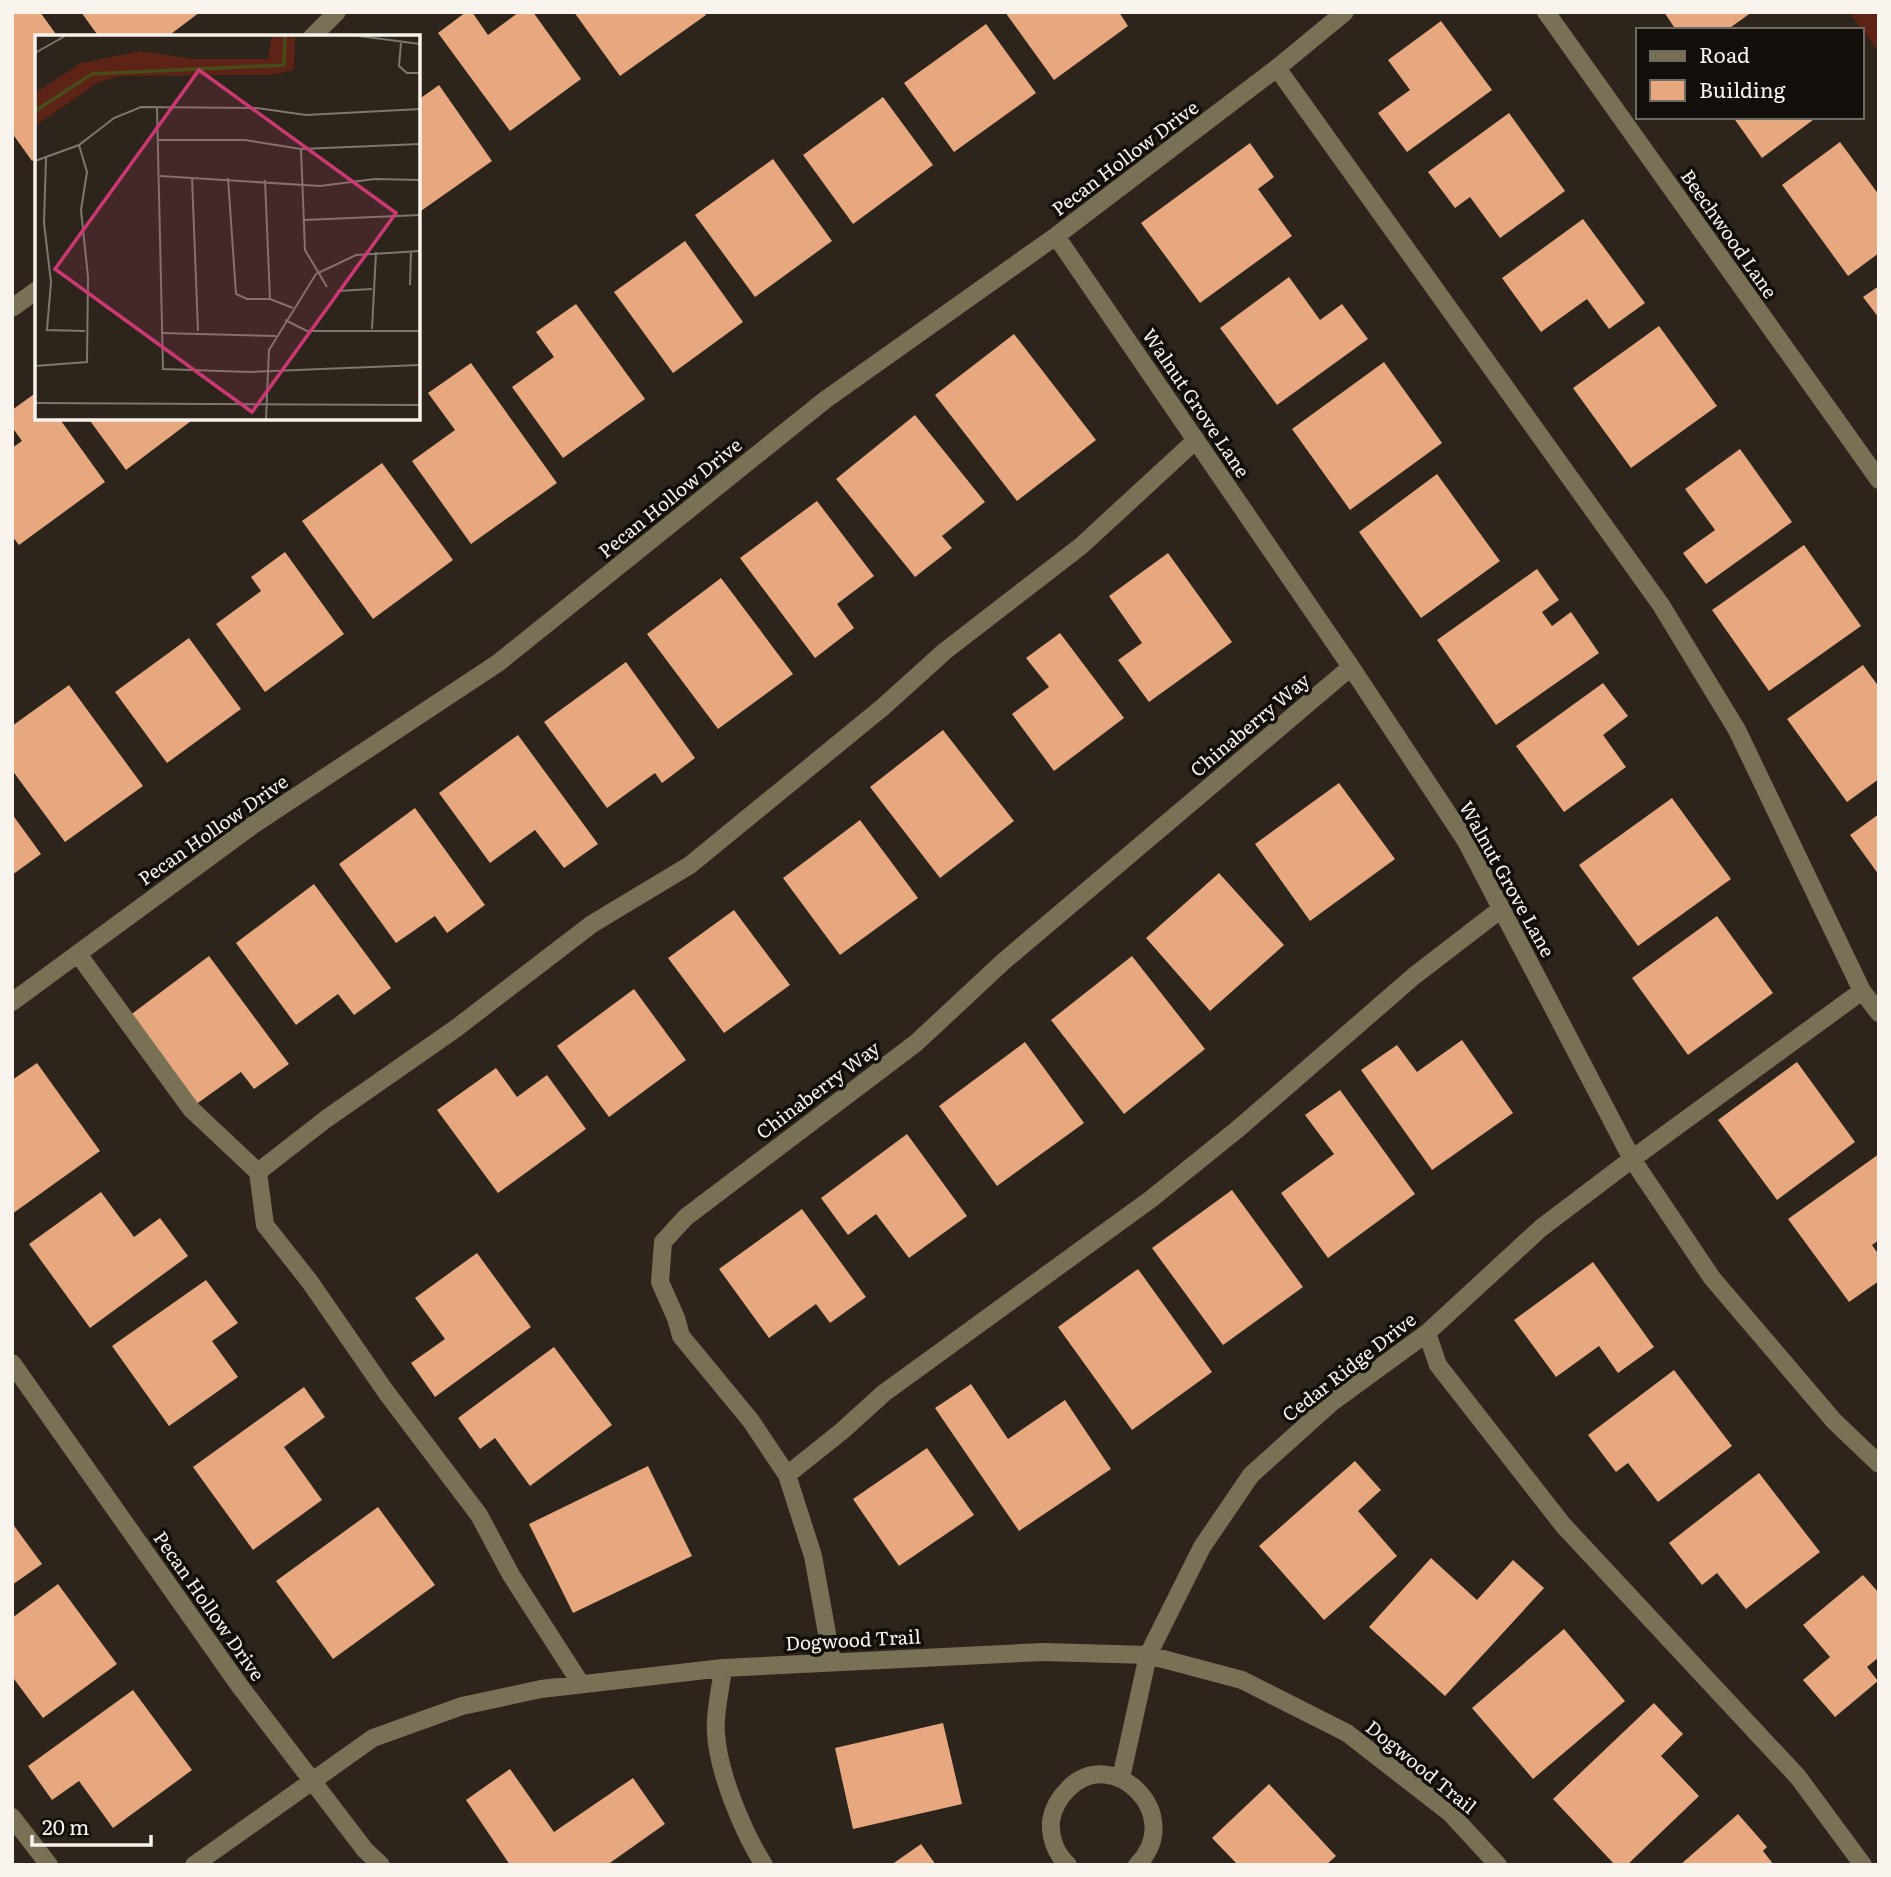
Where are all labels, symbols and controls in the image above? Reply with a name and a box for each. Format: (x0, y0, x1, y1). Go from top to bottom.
legend (1636, 28, 1863, 119)
inset map (35, 35, 420, 420)
text: Road (1699, 38, 1750, 69)
text: Building (1699, 73, 1786, 104)
street label: Pecan Hollow Drive (1045, 93, 1204, 222)
street label: Beechwood Lane (1675, 163, 1785, 304)
street label: Walnut Grove Lane (1136, 322, 1257, 483)
street label: Pecan Hollow Drive (592, 430, 747, 564)
street label: Chinaberry Way (1183, 666, 1315, 783)
street label: Pecan Hollow Drive (132, 767, 293, 892)
street label: Walnut Grove Lane (1453, 795, 1563, 962)
street label: Chinaberry Way (750, 1033, 885, 1145)
street label: Cedar Ridge Drive (1275, 1305, 1421, 1427)
street label: Pecan Hollow Drive (147, 1525, 272, 1686)
street label: Dogwood Trail (785, 1621, 921, 1657)
street label: Dogwood Trail (1360, 1713, 1483, 1820)
scale bar (32, 1804, 150, 1848)
text: 20 m (42, 1810, 89, 1841)

